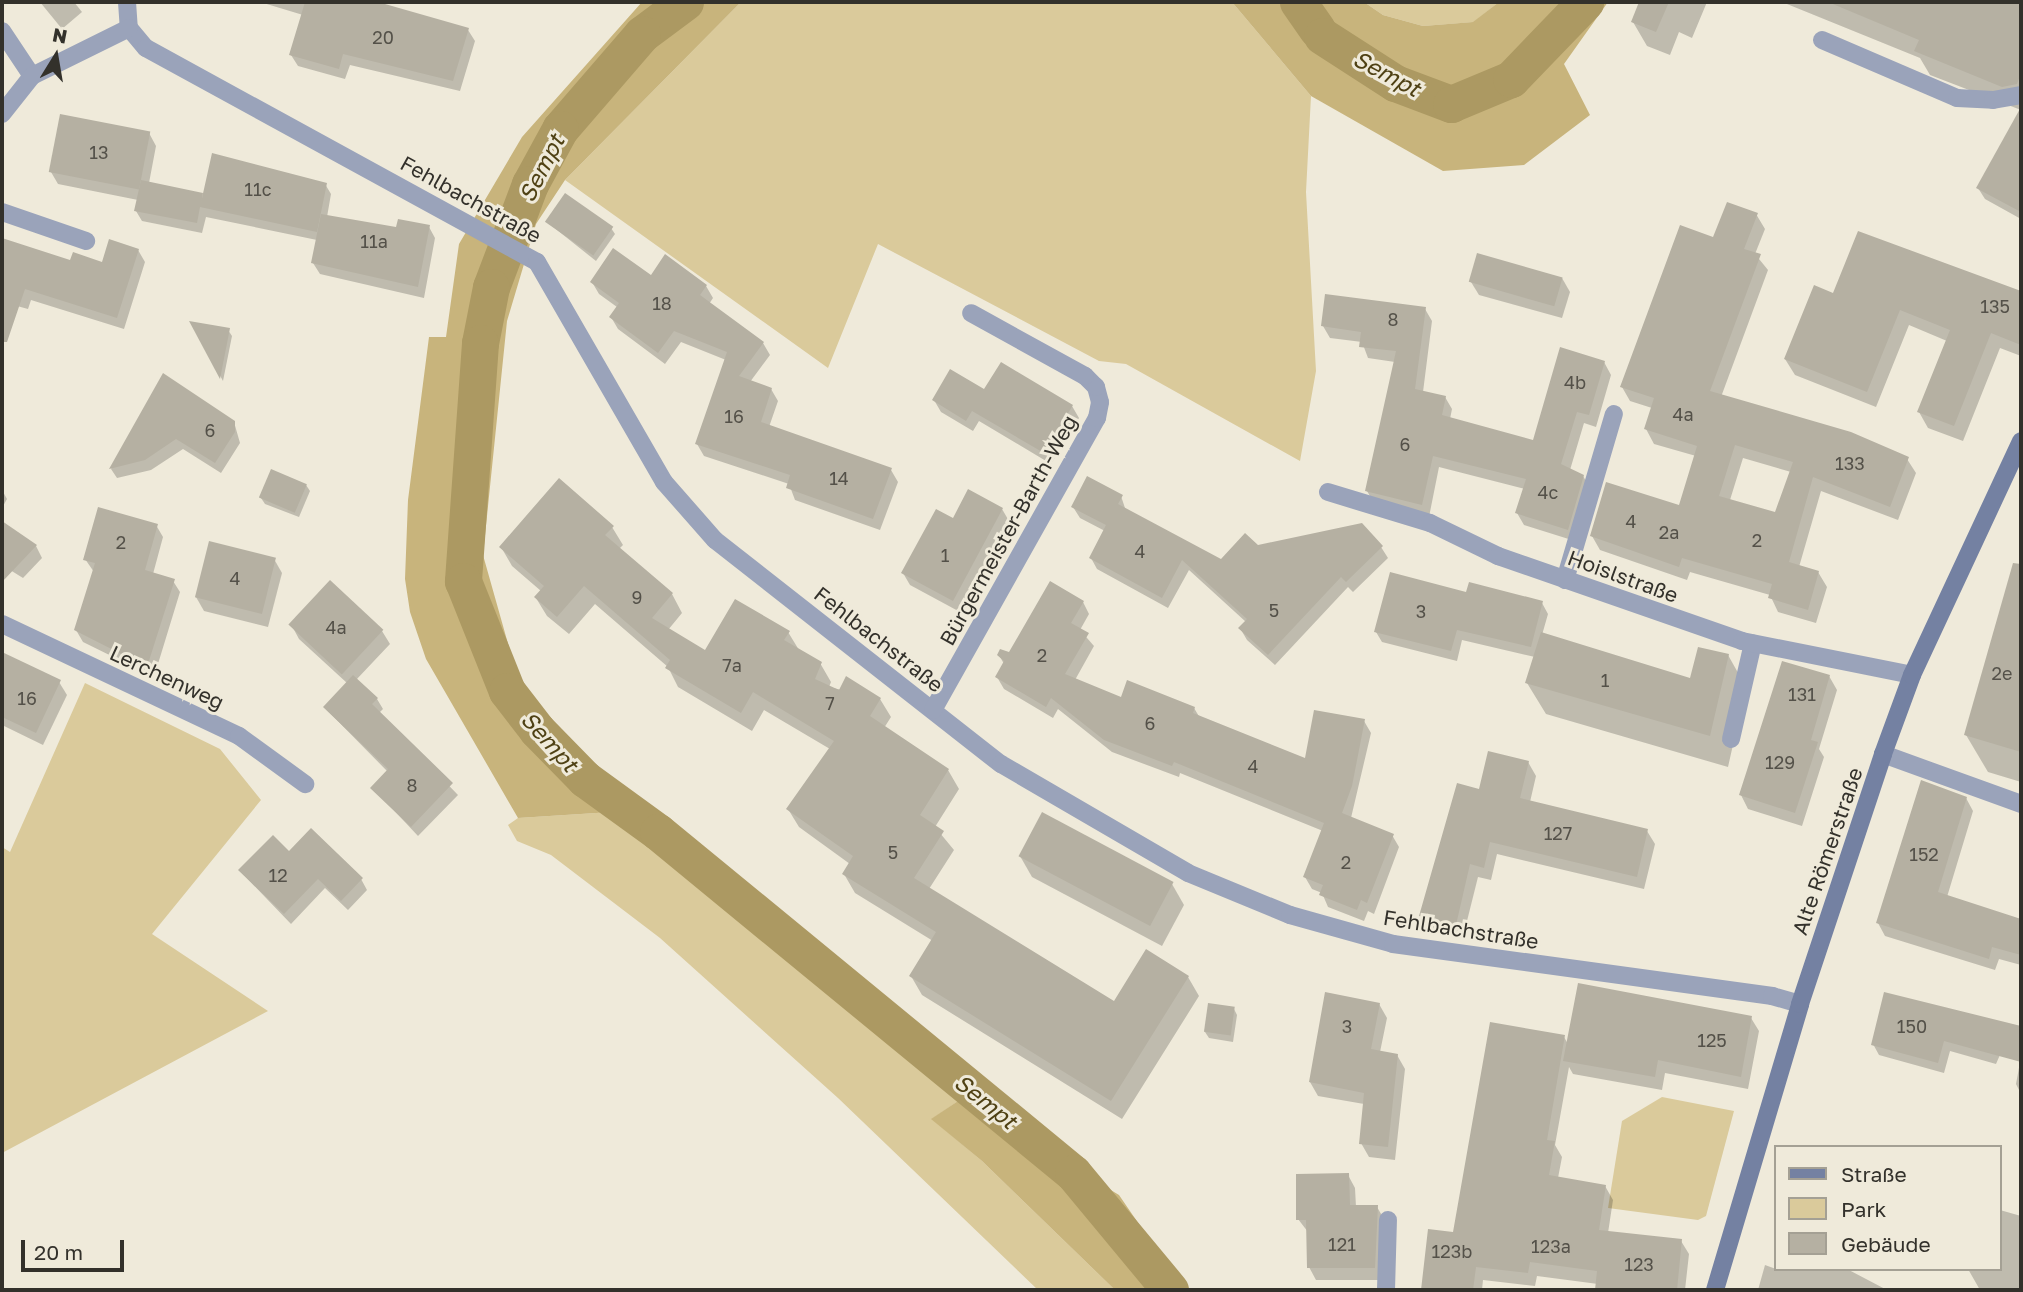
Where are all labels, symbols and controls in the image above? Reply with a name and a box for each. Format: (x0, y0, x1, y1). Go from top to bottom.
north arrow (21, 21, 91, 91)
text: N (51, 22, 69, 48)
house number: 20 (372, 26, 394, 48)
water label: Sempt (1349, 44, 1425, 102)
water label: Sempt (512, 130, 570, 206)
house number: 13 (89, 141, 109, 163)
street label: Fehlbachstraße (396, 150, 546, 248)
house number: 11c (244, 178, 272, 200)
house number: 11a (360, 230, 388, 252)
house number: 18 (652, 292, 672, 314)
house number: 135 (1980, 295, 2010, 317)
house number: 8 (1388, 308, 1398, 330)
house number: 4b (1564, 371, 1586, 393)
house number: 4a (1672, 403, 1694, 425)
house number: 16 (724, 405, 744, 427)
street label: Bürgermeister-Barth-Weg (934, 410, 1082, 650)
house number: 6 (205, 419, 215, 441)
house number: 6 (1400, 433, 1410, 455)
house number: 133 (1835, 452, 1865, 474)
house number: 14 (829, 467, 849, 489)
house number: 4c (1538, 481, 1558, 503)
house number: 4 (1626, 510, 1636, 532)
house number: 2a (1659, 521, 1679, 543)
house number: 2 (1752, 529, 1762, 551)
house number: 2 (116, 531, 126, 553)
house number: 4 (1135, 540, 1145, 562)
house number: 1 (941, 544, 949, 566)
street label: Hoislstraße (1564, 544, 1682, 608)
house number: 4 (230, 567, 240, 589)
street label: Fehlbachstraße (809, 581, 949, 697)
house number: 9 (632, 586, 642, 608)
house number: 5 (1269, 599, 1279, 621)
house number: 3 (1416, 600, 1426, 622)
house number: 4a (325, 616, 347, 638)
street label: Lerchenweg (106, 640, 228, 714)
house number: 2 (1037, 644, 1047, 666)
house number: 7a (722, 654, 742, 676)
house number: 2e (1992, 662, 2012, 684)
house number: 1 (1601, 669, 1609, 691)
house number: 131 (1788, 683, 1816, 705)
house number: 16 (17, 687, 37, 709)
house number: 7 (825, 692, 835, 714)
water label: Sempt (516, 705, 584, 777)
house number: 6 (1145, 712, 1155, 734)
house number: 129 (1765, 751, 1795, 773)
house number: 4 (1248, 755, 1258, 777)
street label: Alte Römerstraße (1787, 764, 1867, 938)
house number: 8 (407, 774, 417, 796)
house number: 127 (1544, 822, 1572, 844)
house number: 5 (888, 841, 898, 863)
house number: 152 (1909, 843, 1939, 865)
house number: 2 (1341, 851, 1351, 873)
house number: 12 (268, 864, 288, 886)
street label: Fehlbachstraße (1382, 904, 1540, 954)
house number: 3 (1342, 1015, 1352, 1037)
house number: 150 (1897, 1015, 1927, 1037)
house number: 125 (1697, 1029, 1727, 1051)
water label: Sempt (949, 1068, 1023, 1134)
legend (1774, 1145, 2002, 1271)
text: Straße (1841, 1161, 1907, 1187)
text: Park (1841, 1196, 1886, 1222)
scale bar (24, 1226, 128, 1270)
text: Gebäude (1841, 1231, 1931, 1257)
house number: 121 (1328, 1233, 1356, 1255)
house number: 123a (1531, 1235, 1571, 1257)
text: 20 m (34, 1239, 83, 1265)
house number: 123b (1432, 1240, 1472, 1262)
house number: 123 (1624, 1253, 1654, 1275)

